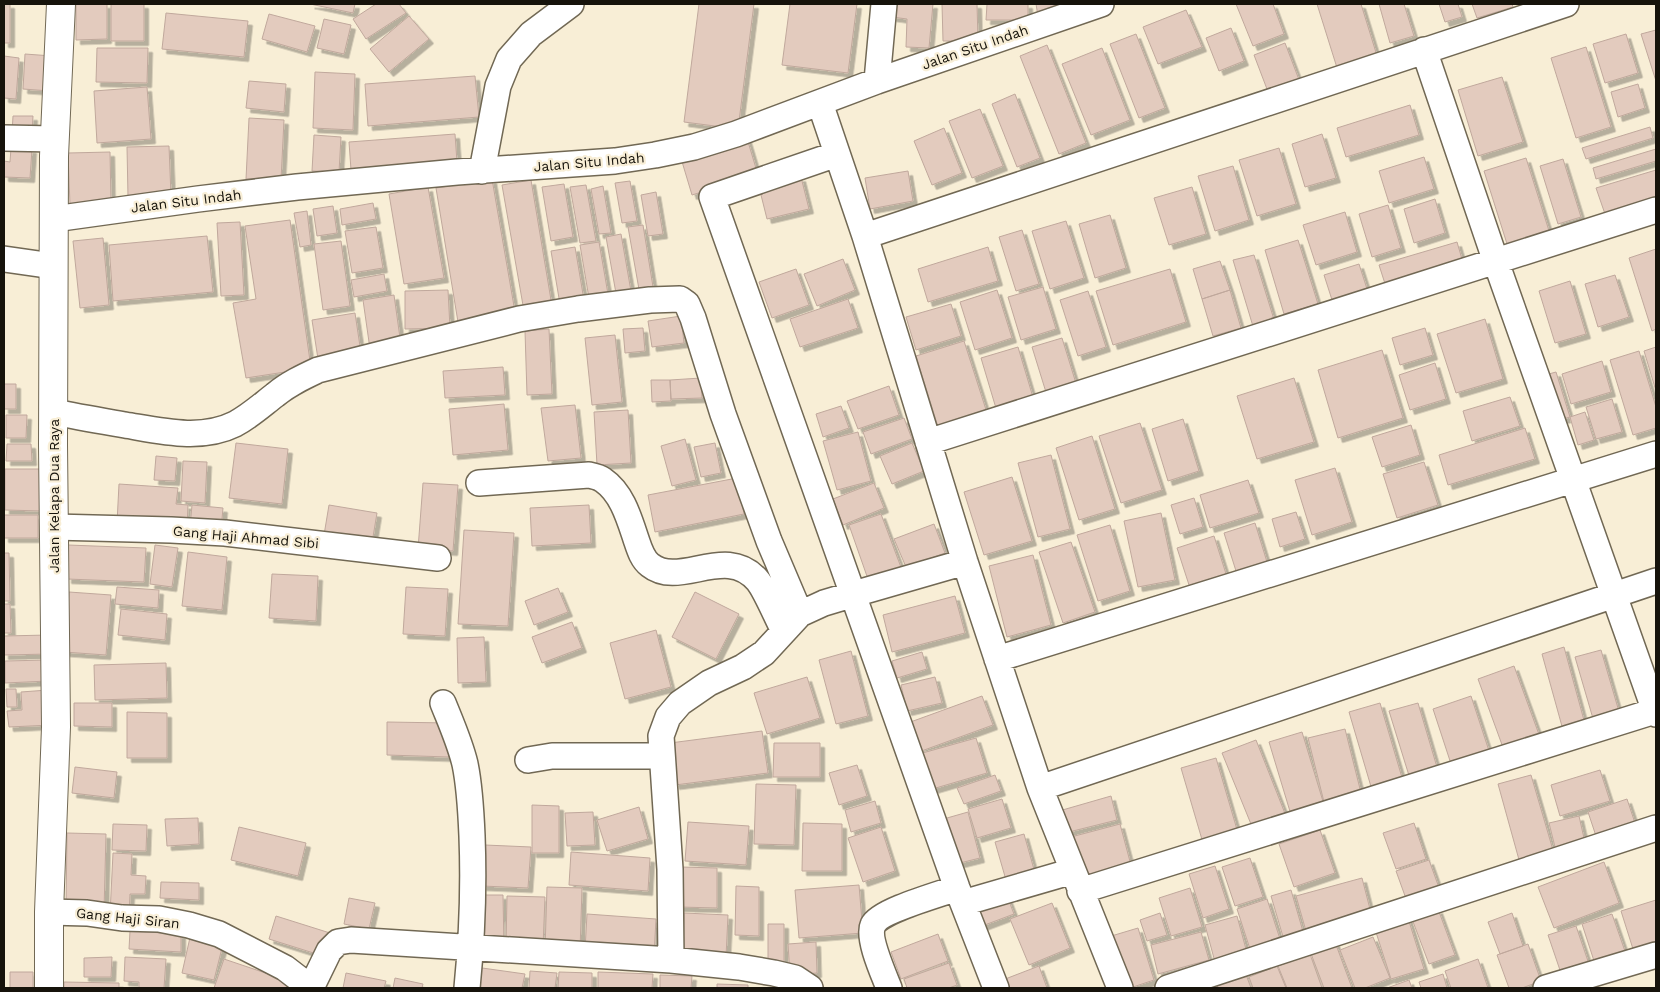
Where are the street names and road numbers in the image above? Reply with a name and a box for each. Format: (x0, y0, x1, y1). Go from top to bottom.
street label: Jalan Situ Indah (920, 21, 1030, 73)
street label: Jalan Situ Indah (533, 149, 645, 175)
street label: Jalan Situ Indah (130, 186, 242, 216)
street label: Jalan Kelapa Dua Raya (46, 419, 62, 573)
street label: Gang Haji Ahmad Sibi (172, 523, 320, 551)
street label: Gang Haji Siran (75, 905, 181, 931)

